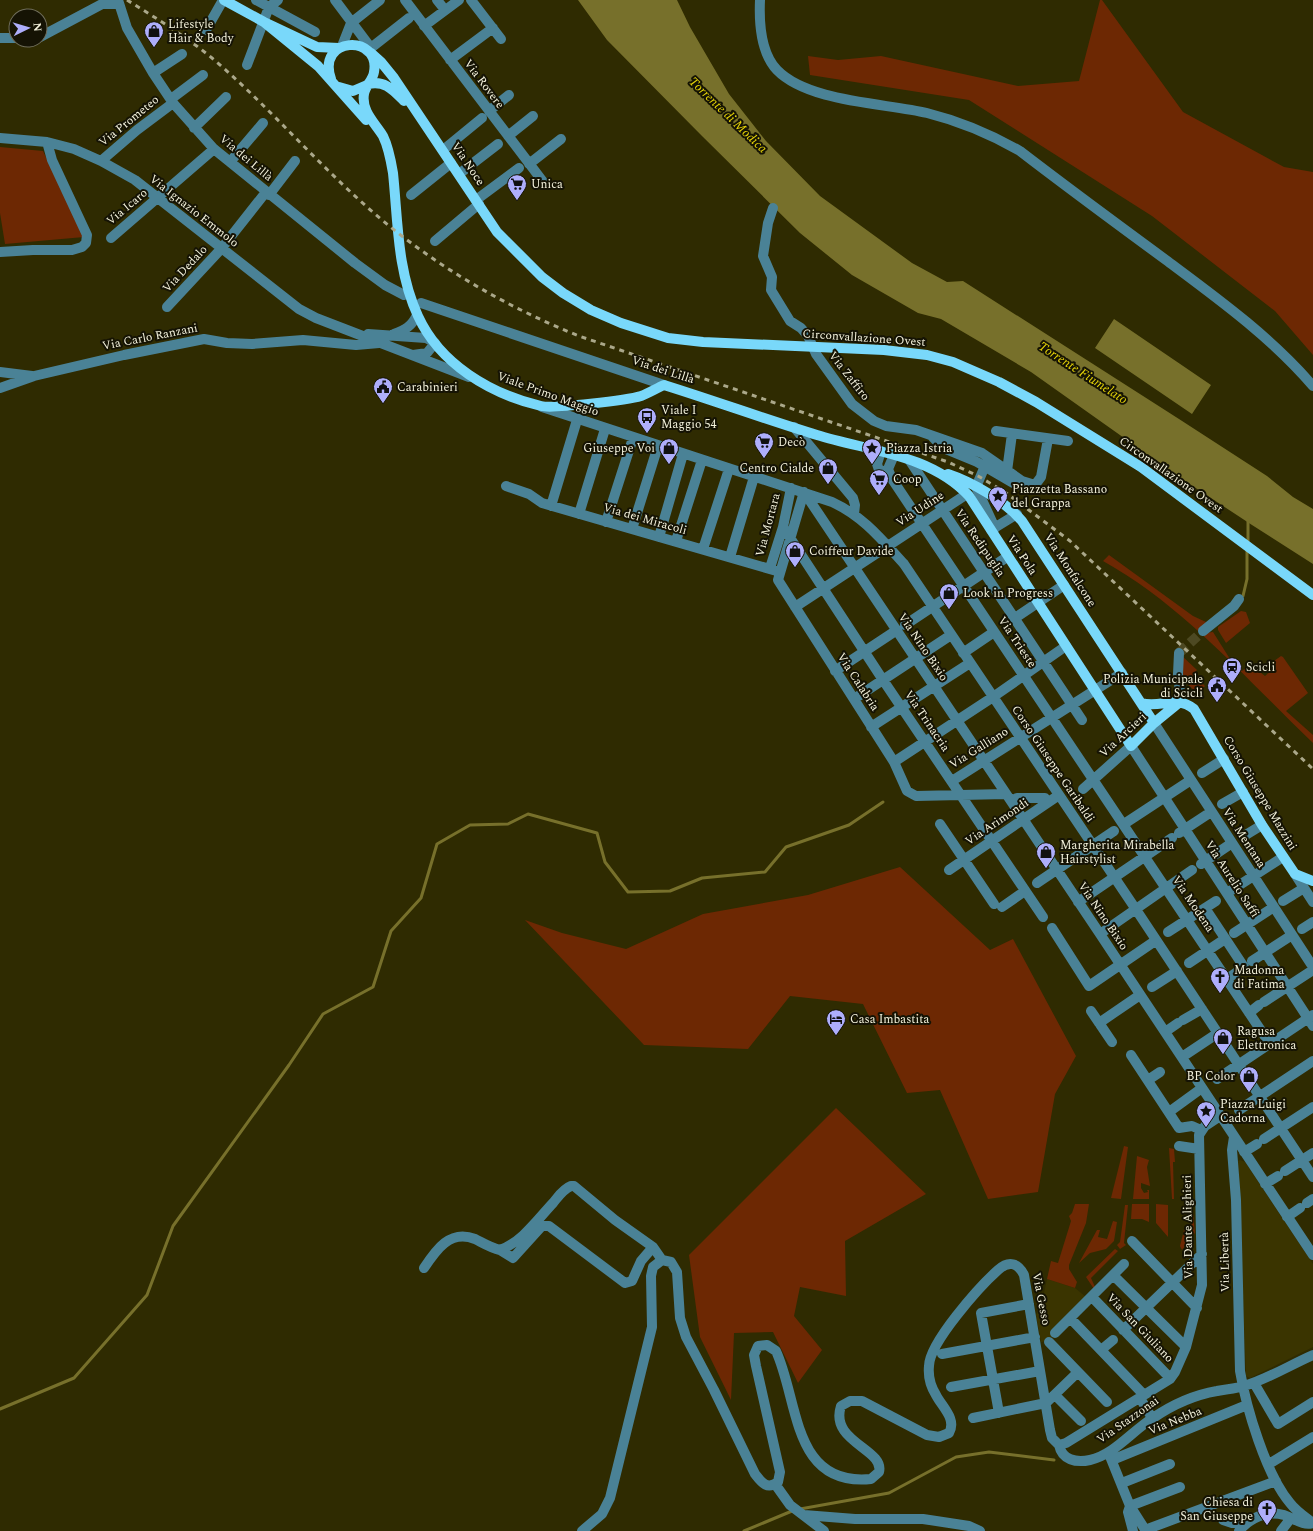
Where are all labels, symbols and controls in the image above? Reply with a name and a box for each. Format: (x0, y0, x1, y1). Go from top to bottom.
north arrow (8, 8, 48, 48)
place label: Lifestyle Hair & Body (168, 15, 235, 48)
shop icon: Lifestyle Hair & Body (143, 20, 165, 48)
text: N (29, 22, 46, 32)
street label: Via Rovere (459, 55, 509, 113)
water label: Torrente di Modica (684, 72, 772, 158)
street label: Via Prometeo (95, 91, 163, 151)
street label: Via dei Lillà (215, 130, 277, 186)
street label: Via Noce (446, 138, 490, 190)
street label: Via Ignazio Emmolo (145, 170, 243, 252)
supermarket icon: Unica (506, 173, 528, 201)
place label: Unica (531, 175, 563, 194)
street label: Via Icaro (102, 184, 152, 230)
street label: Via Dedalo (158, 241, 212, 297)
street label: Via Carlo Ranzani (101, 318, 200, 356)
street label: Circonvallazione Ovest (802, 324, 926, 352)
water label: Torrente Fiumelato (1034, 337, 1132, 409)
street label: Via Zaffiro (824, 347, 874, 405)
street label: Via dei Lillà (629, 351, 697, 389)
street label: Viale Primo Maggio (494, 367, 602, 421)
public building icon: Carabinieri (372, 376, 394, 404)
place label: Carabinieri (397, 378, 458, 397)
place label: Viale I Maggio 54 (661, 401, 716, 434)
bus stop icon: Viale I Maggio 54 (636, 406, 658, 434)
supermarket icon: Decò (753, 431, 775, 459)
street label: Circonvallazione Ovest (1115, 432, 1227, 518)
place label: Decò (778, 433, 805, 452)
shop icon: Giuseppe Voi (658, 437, 680, 465)
place icon: Piazza Istria (861, 437, 883, 465)
place label: Giuseppe Voi (583, 439, 655, 458)
place label: Piazza Istria (886, 439, 952, 458)
shop icon: Centro Cialde (817, 457, 839, 485)
place label: Centro Cialde (740, 459, 814, 478)
supermarket icon: Coop (868, 468, 890, 496)
place label: Coop (893, 470, 922, 489)
place label: Piazzetta Bassano del Grappa (1012, 480, 1107, 513)
place icon: Piazzetta Bassano del Grappa (987, 485, 1009, 513)
street label: Via Udine (892, 486, 948, 532)
street label: Via Mortara (750, 491, 786, 559)
street label: Via dei Miracoli (601, 498, 689, 540)
street label: Via Redipuglia (950, 505, 1010, 581)
street label: Via Monfalcone (1039, 529, 1101, 611)
street label: Via Pola (1002, 531, 1042, 579)
shop icon: Coiffeur Davide (784, 540, 806, 568)
place label: Coiffeur Davide (809, 542, 894, 561)
shop icon: Look in Progress (938, 582, 960, 610)
place label: Look in Progress (963, 584, 1053, 603)
street label: Via Nino Bixio (893, 609, 953, 685)
street label: Via Trieste (993, 612, 1041, 672)
street label: Via Calabria (832, 649, 884, 715)
station icon: Scicli (1221, 656, 1243, 684)
place label: Scicli (1246, 658, 1275, 677)
place label: Polizia Municipale di Scicli (1103, 670, 1203, 703)
public building icon: Polizia Municipale di Scicli (1206, 675, 1228, 703)
street label: Via Trinacria (899, 686, 955, 756)
street label: Corso Giuseppe Garibaldi (1007, 701, 1100, 827)
street label: Via Arcieri (1095, 708, 1151, 762)
street label: Via Galliano (946, 722, 1012, 774)
street label: Corso Giuseppe Mazzini (1218, 732, 1302, 854)
street label: Via Arimondi (961, 794, 1033, 850)
street label: Via Mentana (1217, 804, 1271, 872)
place label: Margherita Mirabella Hairstylist (1060, 836, 1175, 869)
street label: Via Aurelio Saffi (1200, 837, 1264, 921)
shop icon: Margherita Mirabella Hairstylist (1035, 841, 1057, 869)
street label: Via Modena (1167, 872, 1219, 936)
street label: Via Nino Bixio (1073, 878, 1133, 954)
place label: Madonna di Fatima (1234, 961, 1285, 994)
church icon: Madonna di Fatima (1209, 966, 1231, 994)
hotel icon: Casa Imbastita (825, 1008, 847, 1036)
place label: Casa Imbastita (850, 1010, 929, 1029)
place label: Ragusa Elettronica (1237, 1022, 1296, 1055)
shop icon: Ragusa Elettronica (1212, 1027, 1234, 1055)
shop icon: BP Color (1238, 1065, 1260, 1093)
place label: BP Color (1186, 1067, 1235, 1086)
place label: Piazza Luigi Cadorna (1220, 1095, 1286, 1128)
place icon: Piazza Luigi Cadorna (1195, 1100, 1217, 1128)
street label: Via Dante Alighieri (1178, 1174, 1198, 1279)
street label: Via Libertà (1215, 1232, 1235, 1292)
street label: Via Gesso (1027, 1271, 1055, 1327)
street label: Via San Giuliano (1102, 1289, 1178, 1367)
street label: Via Stazzonai (1093, 1391, 1163, 1449)
street label: Via Nebba (1145, 1402, 1205, 1440)
place label: Chiesa di San Giuseppe (1180, 1493, 1253, 1526)
church icon: Chiesa di San Giuseppe (1256, 1498, 1278, 1526)

